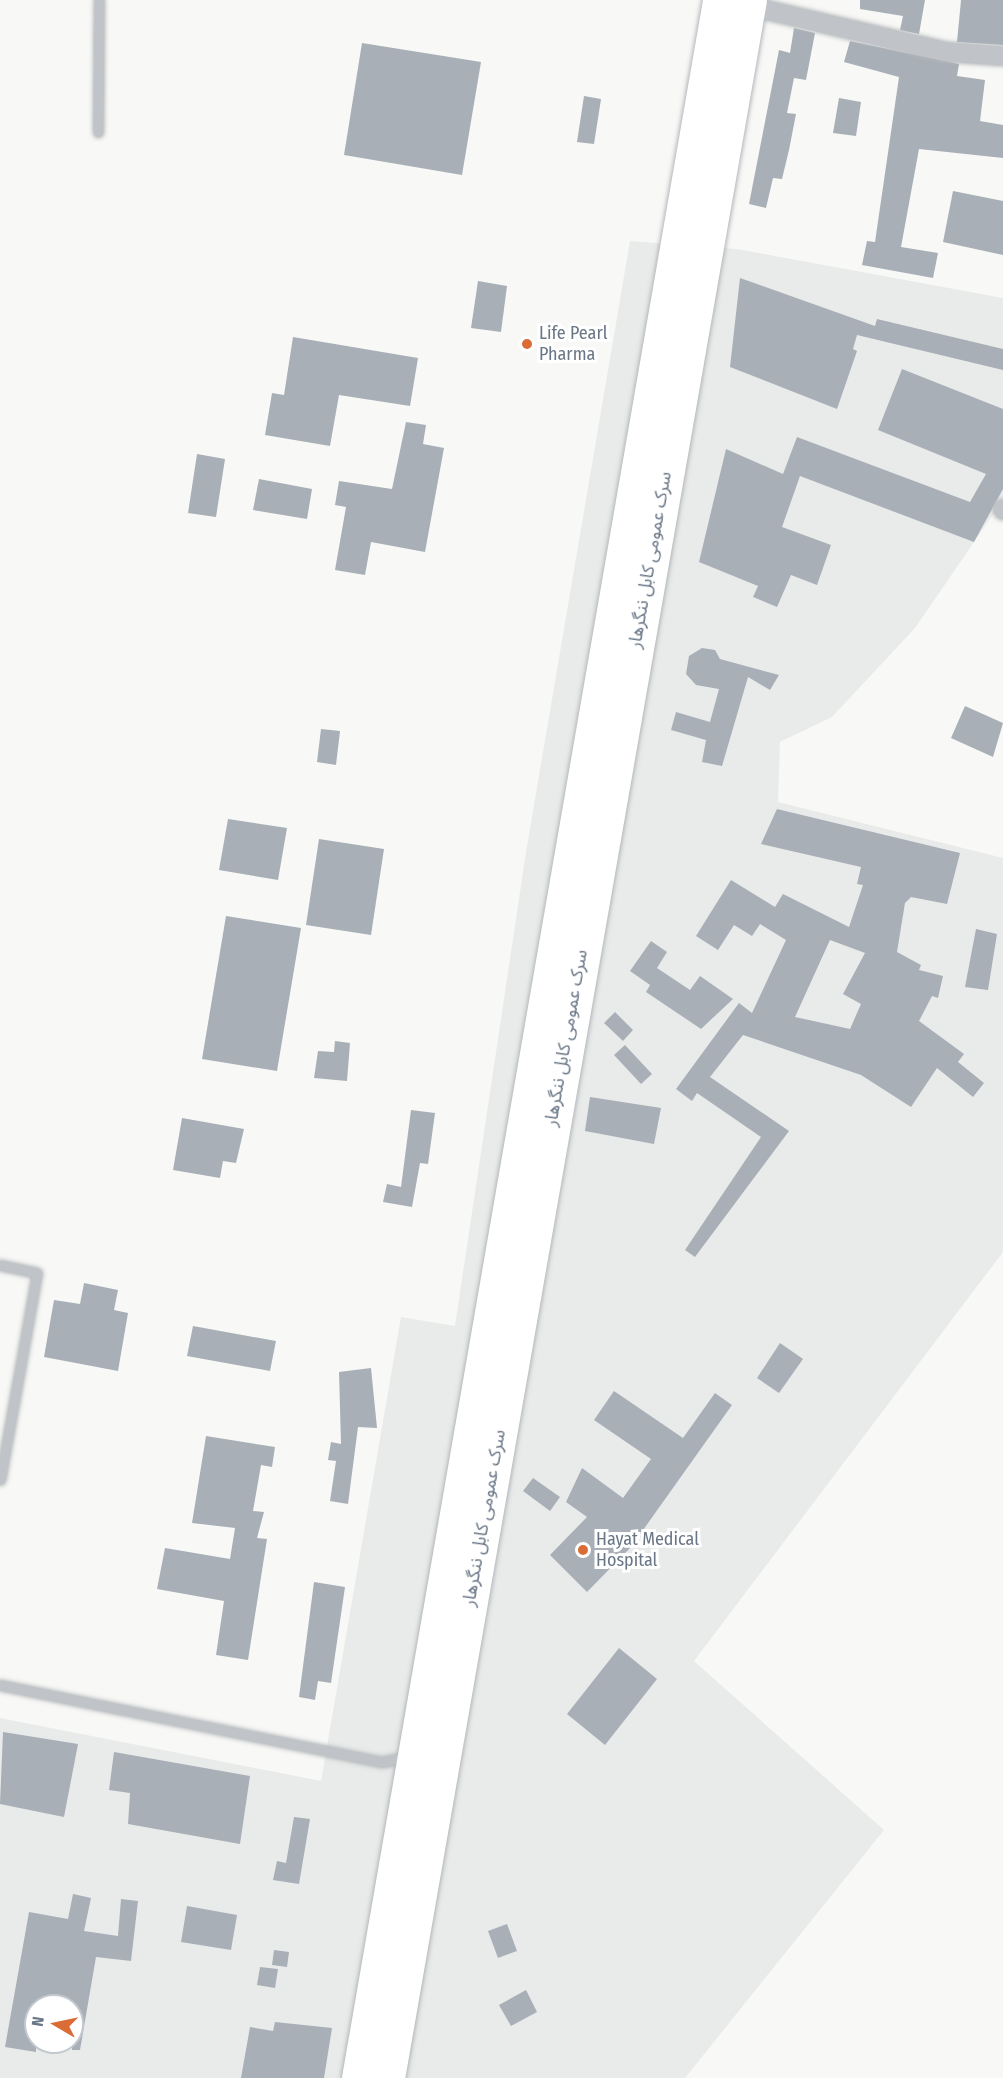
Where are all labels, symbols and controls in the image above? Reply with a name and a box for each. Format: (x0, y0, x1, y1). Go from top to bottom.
place label: Life Pearl Pharma (539, 323, 607, 366)
marker: Life Pearl Pharma (520, 337, 534, 351)
street label: سرک عمومی کابل ننگرهار (624, 470, 676, 650)
street label: سرک عمومی کابل ننگرهار (540, 948, 592, 1128)
street label: سرک عمومی کابل ننگرهار (458, 1428, 510, 1608)
place label: Hayat Medical Hospital (596, 1529, 699, 1572)
marker: Hayat Medical Hospital (574, 1541, 592, 1559)
north arrow (24, 1994, 84, 2054)
text: N (28, 2015, 48, 2028)

